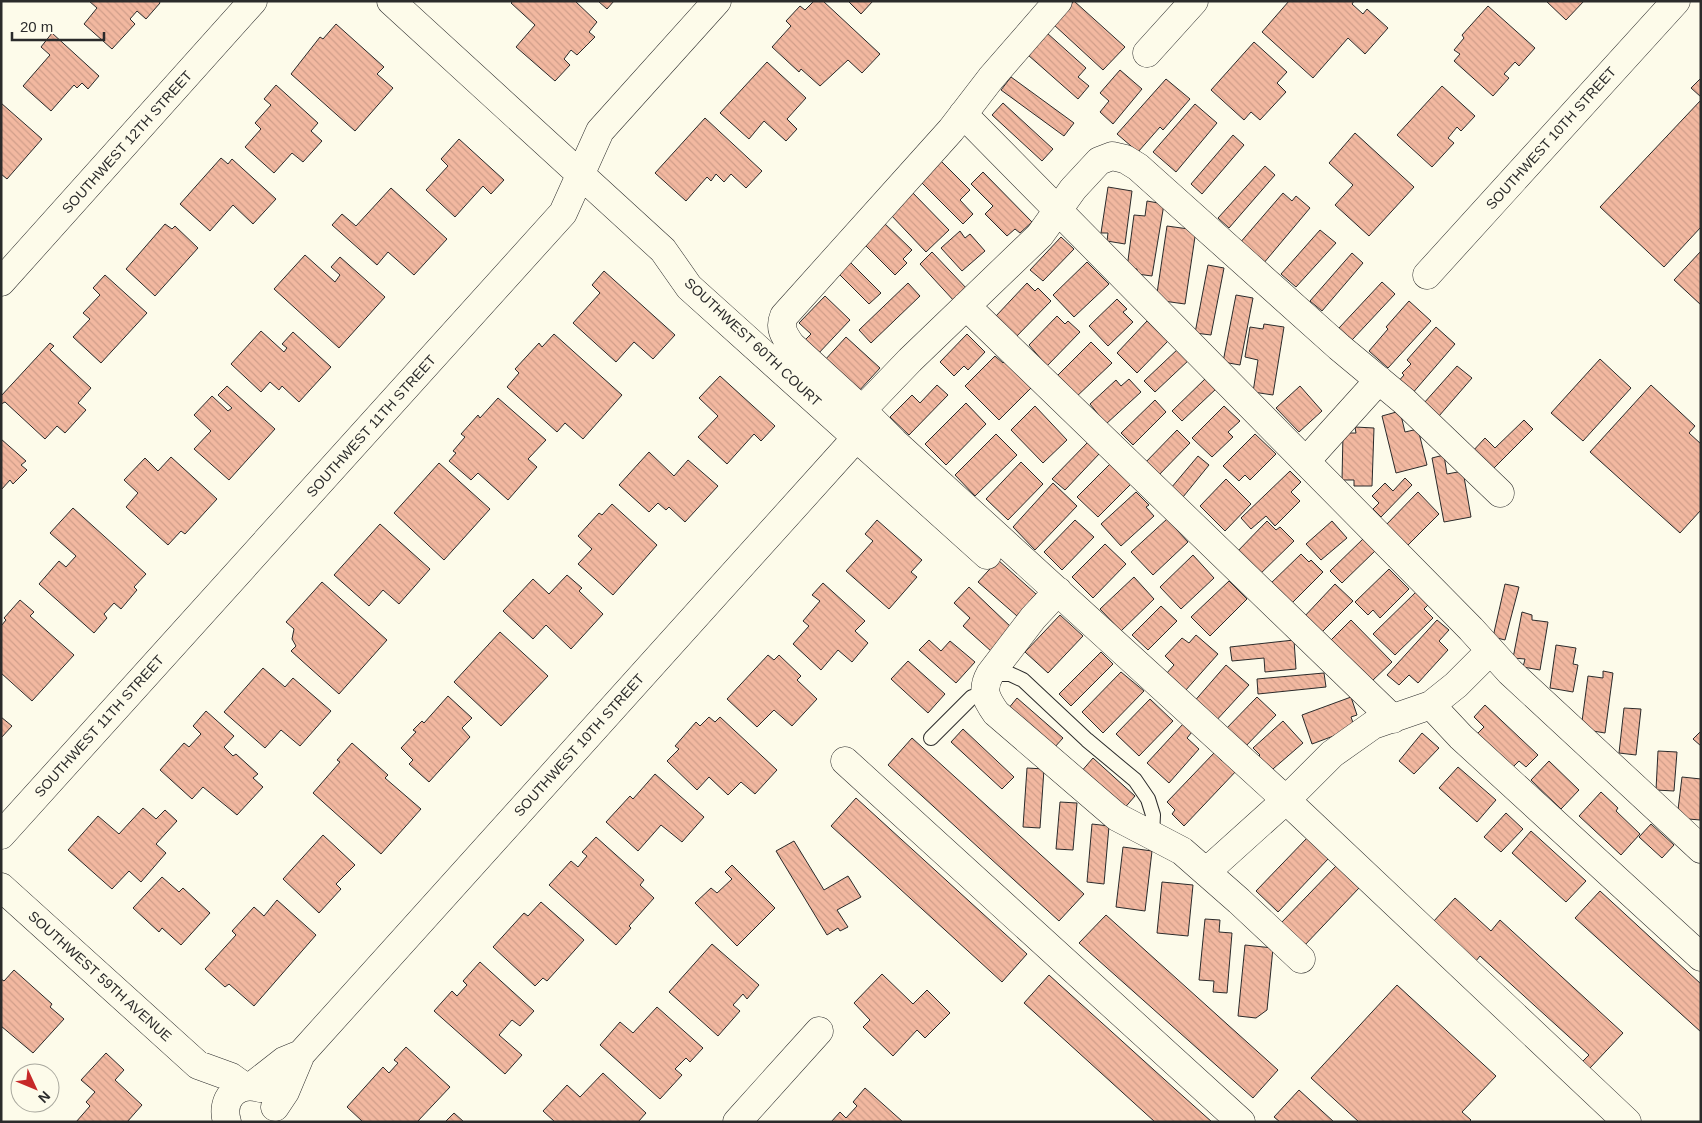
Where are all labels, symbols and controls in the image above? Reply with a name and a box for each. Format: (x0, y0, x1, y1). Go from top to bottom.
scale bar (12, 10, 105, 42)
text: 20 m (20, 18, 53, 35)
street label: SOUTHWEST 10TH STREET (1483, 63, 1620, 213)
street label: SOUTHWEST 12TH STREET (59, 67, 196, 217)
street label: SOUTHWEST 60TH COURT (681, 275, 825, 410)
street label: SOUTHWEST 11TH STREET (303, 351, 439, 500)
street label: SOUTHWEST 11TH STREET (31, 651, 167, 800)
street label: SOUTHWEST 10TH STREET (511, 670, 648, 820)
street label: SOUTHWEST 59TH AVENUE (25, 908, 175, 1044)
north arrow (10, 1063, 60, 1113)
text: N (35, 1088, 54, 1106)

